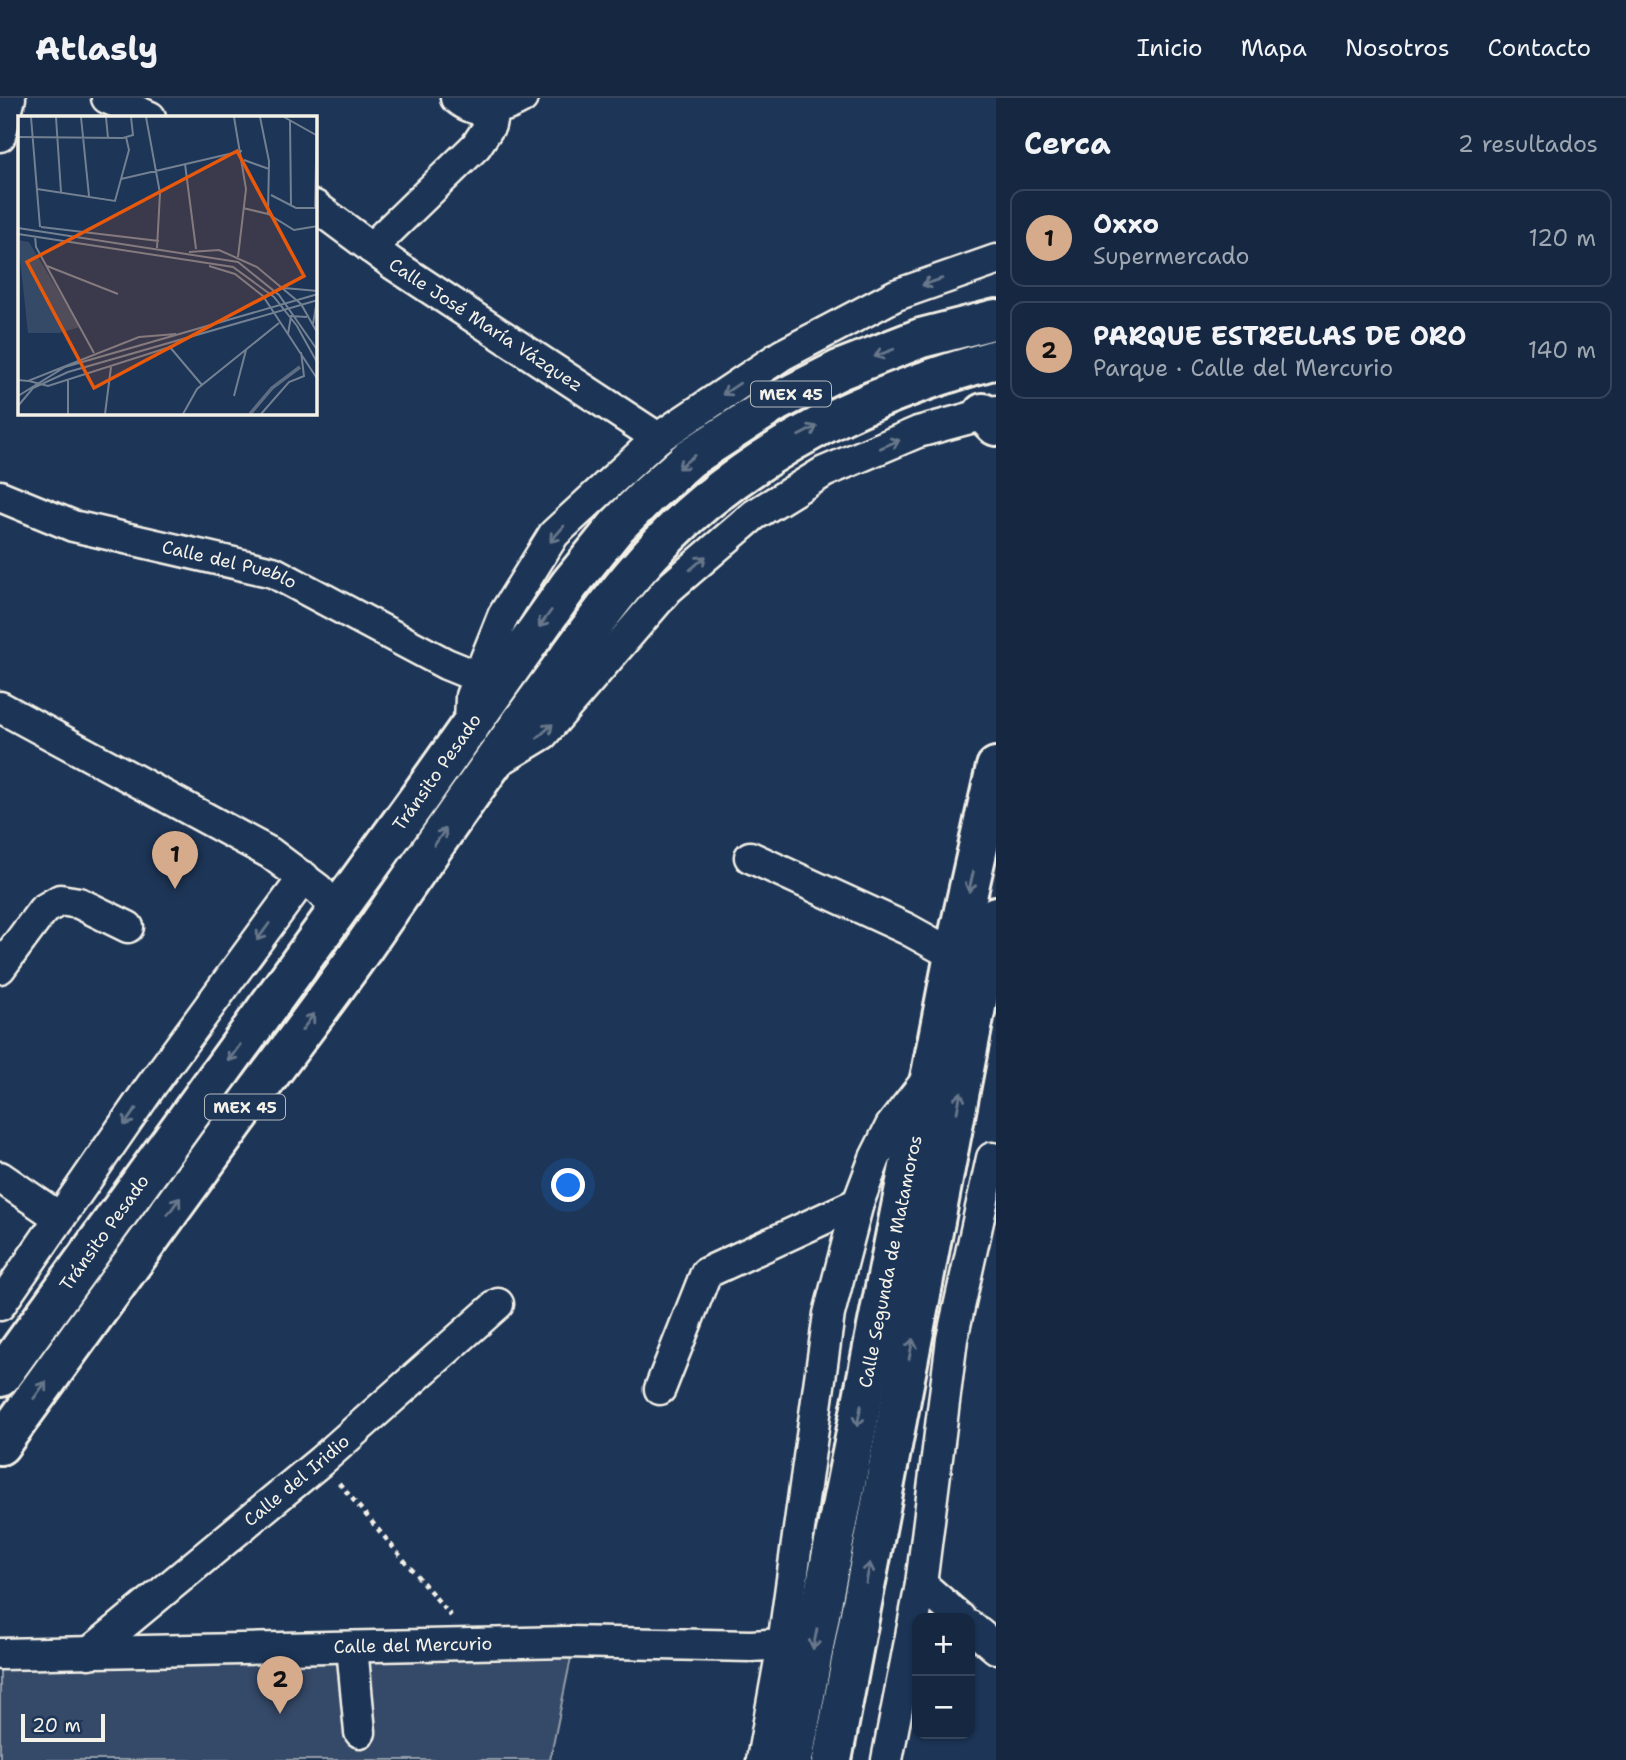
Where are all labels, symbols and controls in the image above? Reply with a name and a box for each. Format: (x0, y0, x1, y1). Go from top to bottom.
text: Atlasly (35, 26, 158, 71)
text: Inicio (1137, 32, 1203, 64)
text: Mapa (1241, 32, 1307, 64)
text: Nosotros (1345, 32, 1450, 64)
text: Contacto (1488, 32, 1591, 64)
inset map (18, 116, 317, 415)
text: Cerca (1024, 123, 1111, 164)
text: 2 resultados (1458, 129, 1598, 159)
text: Oxxo (1093, 206, 1159, 241)
text: 1 (1044, 223, 1054, 253)
text: 120 m (1528, 223, 1596, 253)
text: Supermercado (1093, 241, 1249, 271)
street label: Calle José María Vázquez (384, 252, 587, 397)
one-way arrow (921, 277, 943, 289)
text: PARQUE ESTRELLAS DE ORO (1093, 318, 1466, 353)
text: 2 (1041, 335, 1057, 365)
text: 140 m (1528, 335, 1596, 365)
one-way arrow (873, 347, 895, 360)
text: Parque · Calle del Mercurio (1093, 353, 1393, 383)
one-way arrow (722, 382, 741, 396)
road number: MEX 45 (751, 382, 831, 406)
one-way arrow (797, 423, 818, 437)
one-way arrow (878, 437, 900, 450)
one-way arrow (677, 455, 695, 470)
one-way arrow (549, 524, 565, 542)
street label: Calle del Pueblo (160, 535, 301, 594)
one-way arrow (689, 555, 707, 571)
one-way arrow (538, 609, 552, 628)
street label: Tránsito Pesado (387, 709, 487, 836)
one-way arrow (536, 723, 554, 739)
one-way arrow (433, 828, 447, 847)
pin: 1 (152, 831, 198, 889)
one-way arrow (963, 870, 977, 893)
one-way arrow (256, 922, 271, 941)
one-way arrow (301, 1013, 315, 1032)
one-way arrow (227, 1043, 241, 1062)
one-way arrow (952, 1091, 966, 1114)
road number: MEX 45 (205, 1094, 285, 1119)
one-way arrow (123, 1107, 137, 1126)
street label: Calle Segunda de Matamoros (853, 1133, 928, 1390)
your location (551, 1168, 585, 1202)
street label: Tránsito Pesado (54, 1170, 155, 1296)
one-way arrow (167, 1197, 181, 1216)
one-way arrow (905, 1338, 919, 1361)
one-way arrow (33, 1381, 47, 1400)
one-way arrow (852, 1404, 866, 1427)
street label: Calle del Iridio (239, 1429, 355, 1532)
one-way arrow (862, 1562, 876, 1585)
map controls (912, 1613, 975, 1739)
button: + (912, 1613, 975, 1676)
one-way arrow (808, 1627, 821, 1650)
street label: Calle del Mercurio (333, 1632, 493, 1659)
pin: 2 (257, 1656, 303, 1714)
button: − (912, 1676, 975, 1739)
scale bar (21, 1711, 105, 1743)
text: 20 m (32, 1713, 81, 1738)

